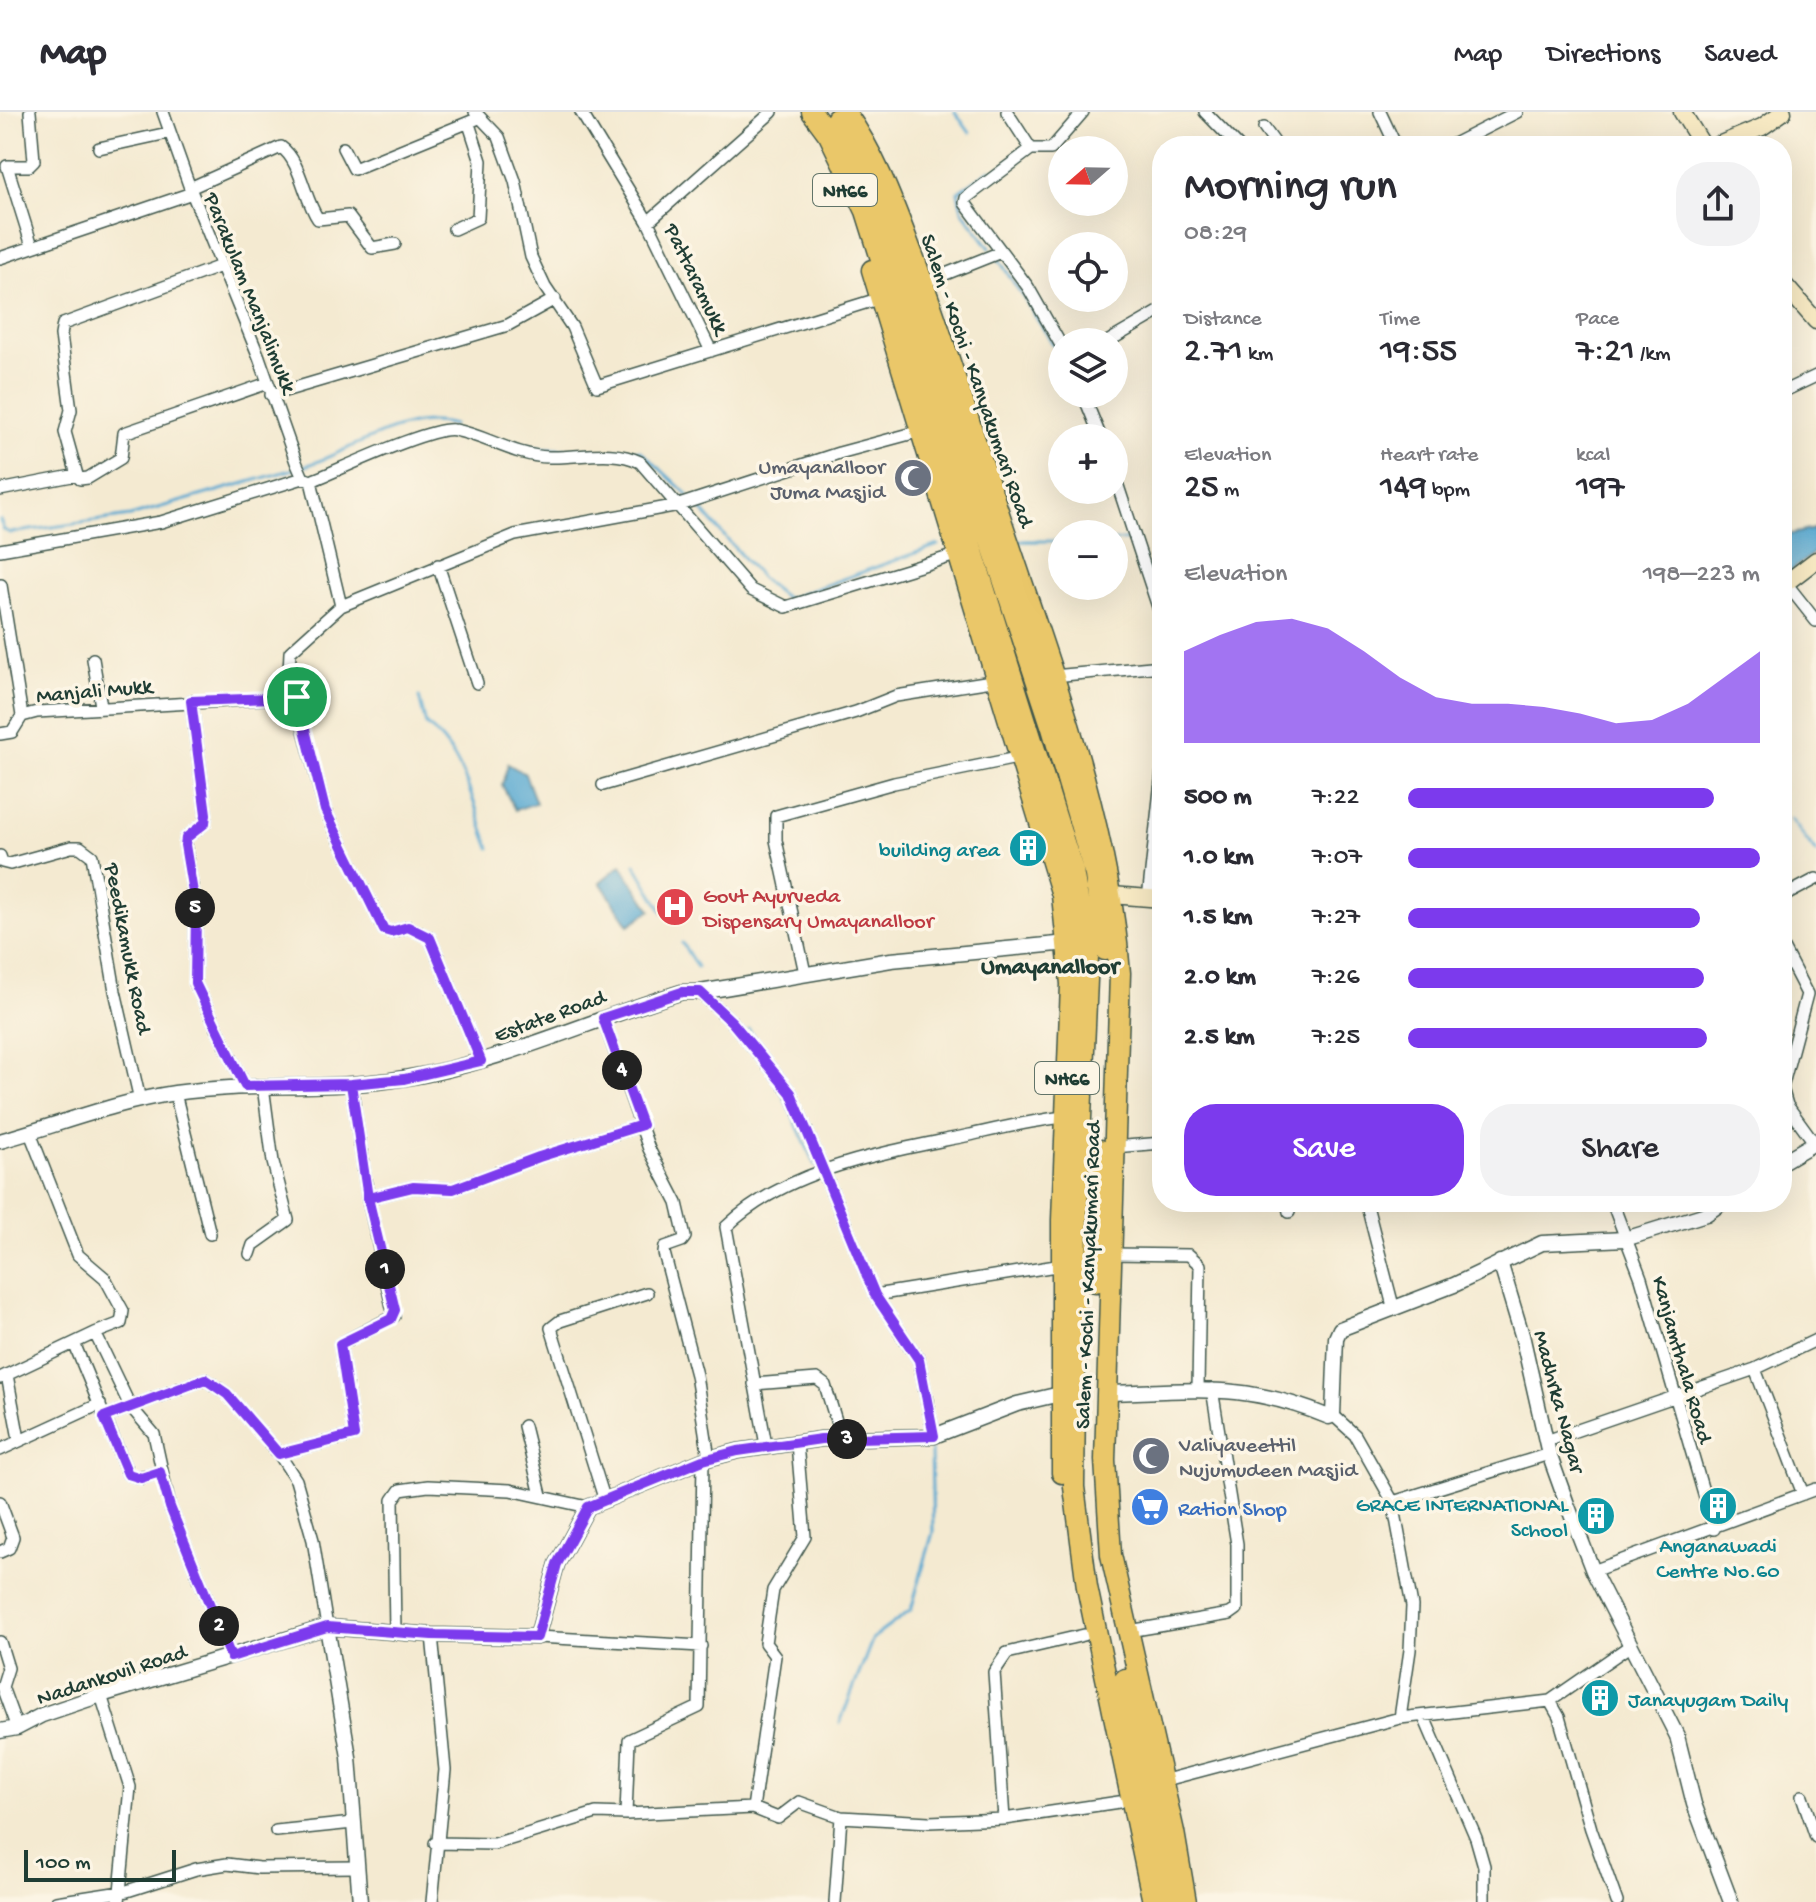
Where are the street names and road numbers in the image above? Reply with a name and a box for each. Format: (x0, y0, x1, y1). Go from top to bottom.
road number: NH66 (813, 174, 877, 206)
street label: Parakulam Manjalimukk (196, 188, 301, 400)
street label: Pattaramukk (656, 219, 733, 341)
street label: Salem - Kochi - Kanyakumari Road (913, 231, 1038, 533)
street label: Manjali Mukk (35, 675, 156, 711)
street label: Peedikamukk Road (97, 860, 156, 1038)
street label: Estate Road (491, 985, 612, 1050)
road number: NH66 (1035, 1062, 1099, 1094)
street label: Salem - Kochi - Kanyakumari Road (1072, 1119, 1108, 1430)
street label: Kanjamthala Road (1644, 1274, 1717, 1449)
street label: Madhrka Nagar (1526, 1328, 1589, 1478)
street label: Nadankovil Road (34, 1640, 192, 1713)

